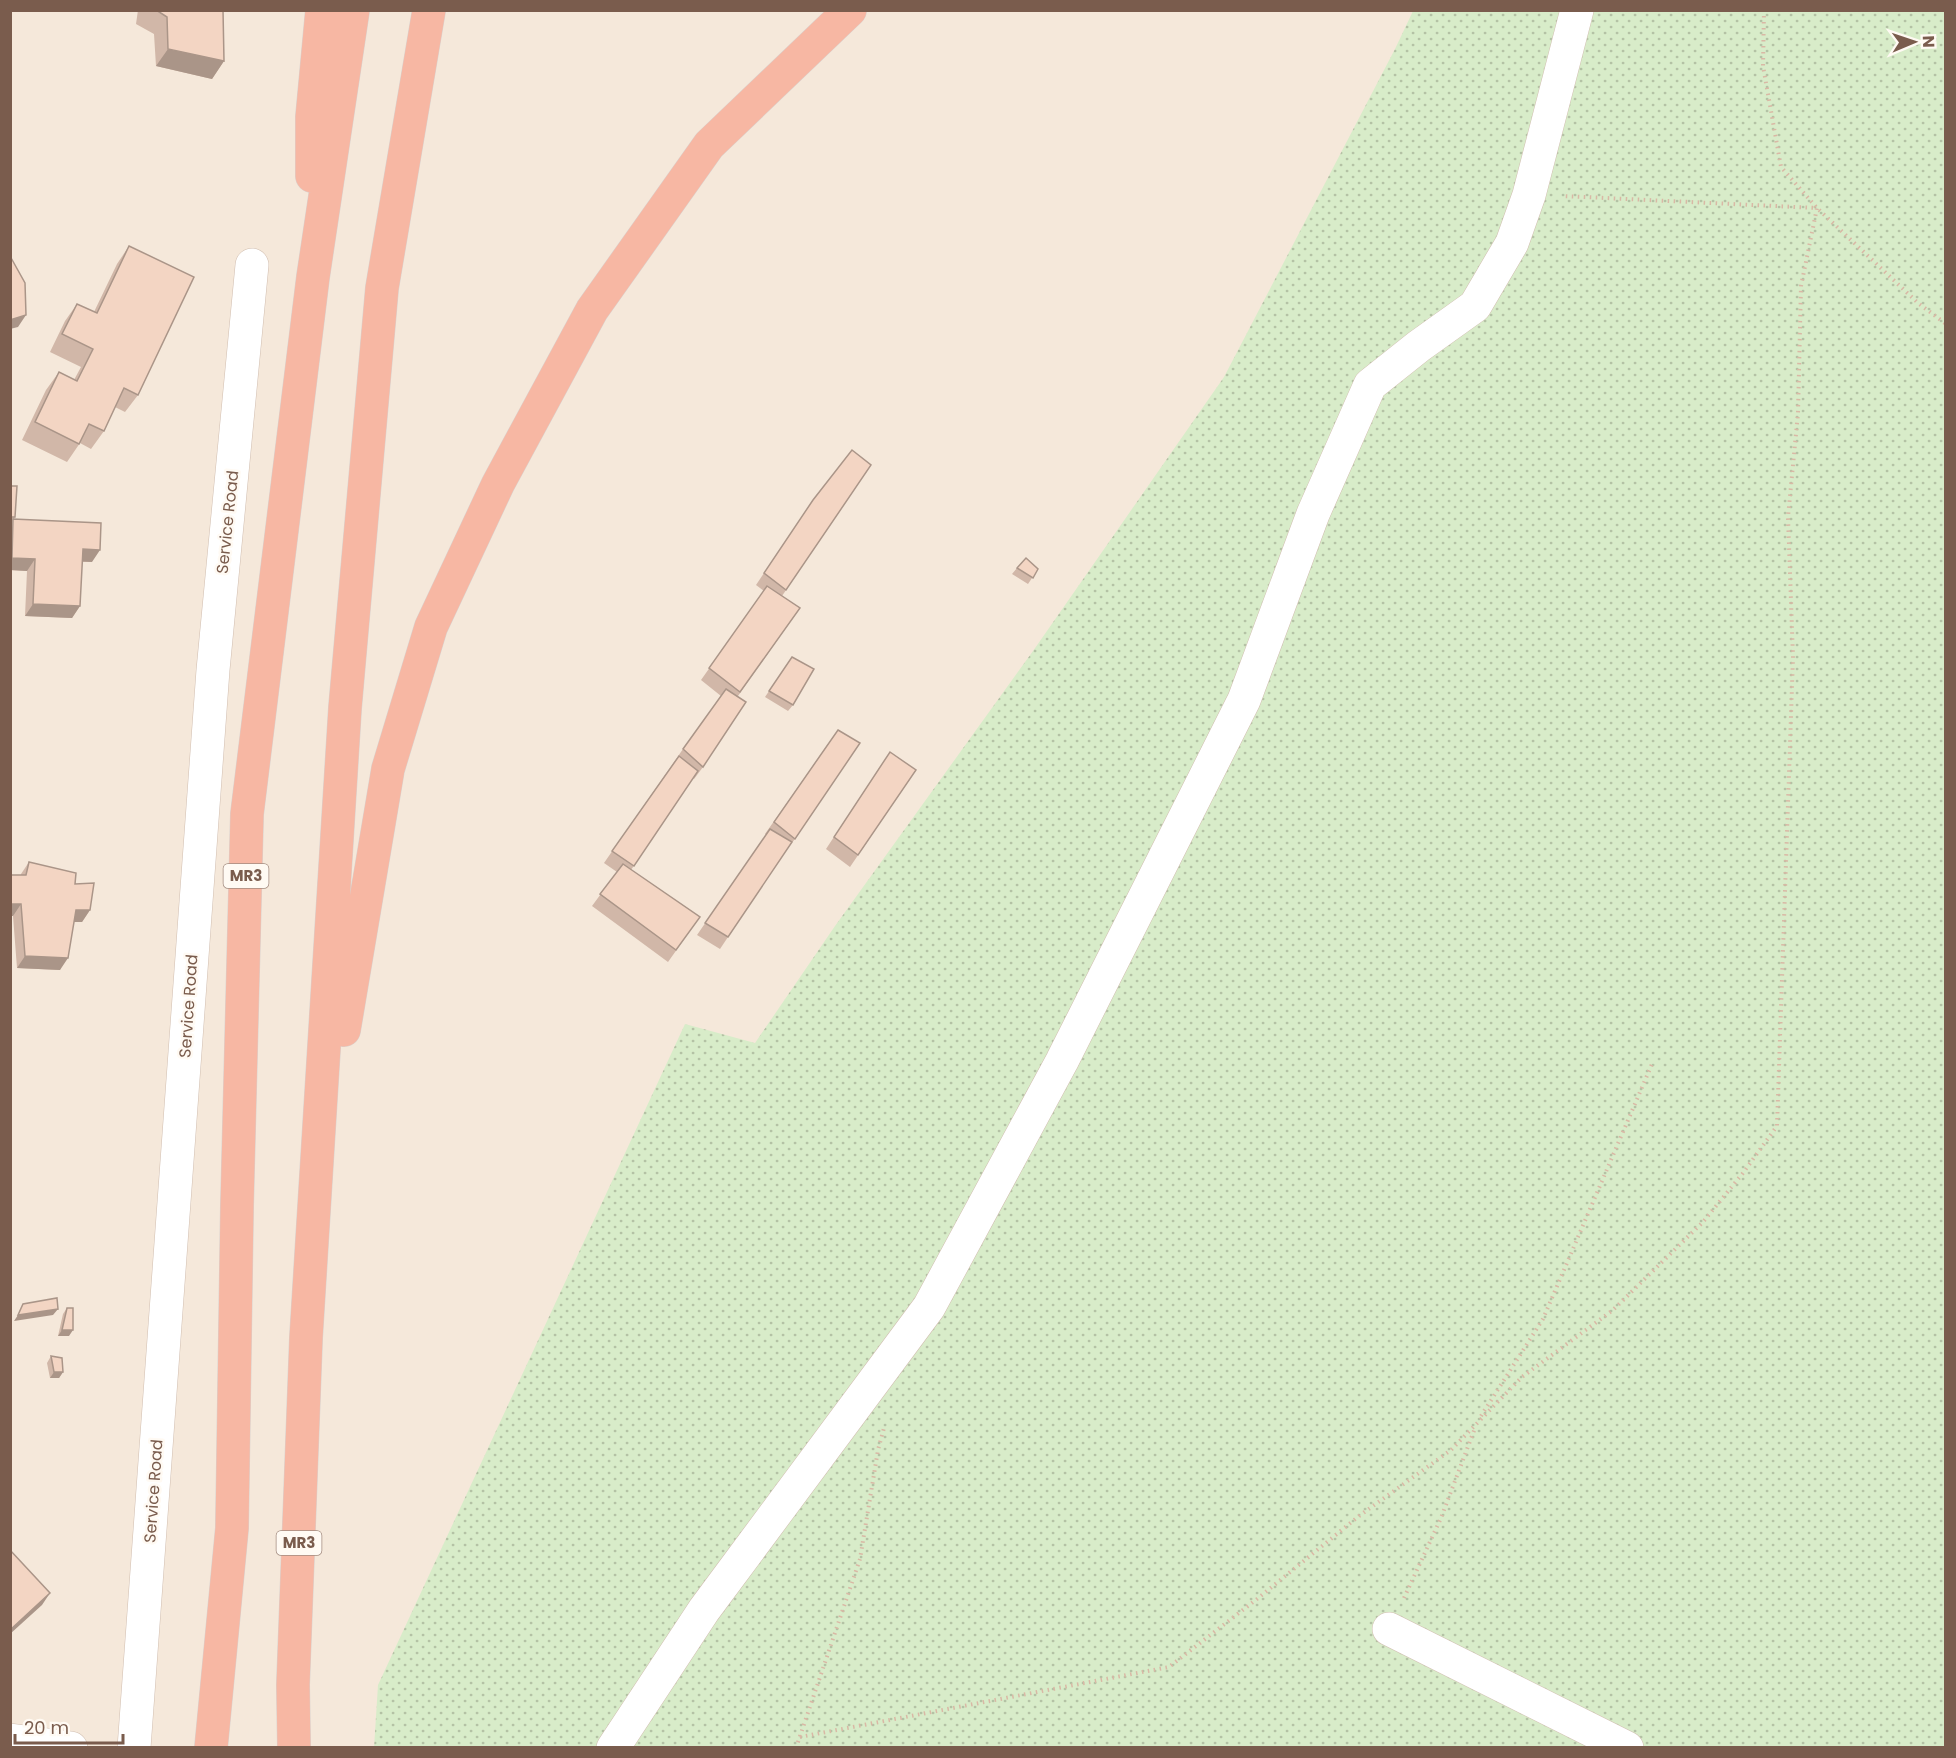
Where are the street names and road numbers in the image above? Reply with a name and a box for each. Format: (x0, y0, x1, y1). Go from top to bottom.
street label: Service Road (211, 469, 244, 575)
road number: MR3 (224, 864, 268, 888)
street label: Service Road (173, 954, 204, 1059)
street label: Service Road (138, 1439, 169, 1544)
road number: MR3 (276, 1531, 322, 1555)

